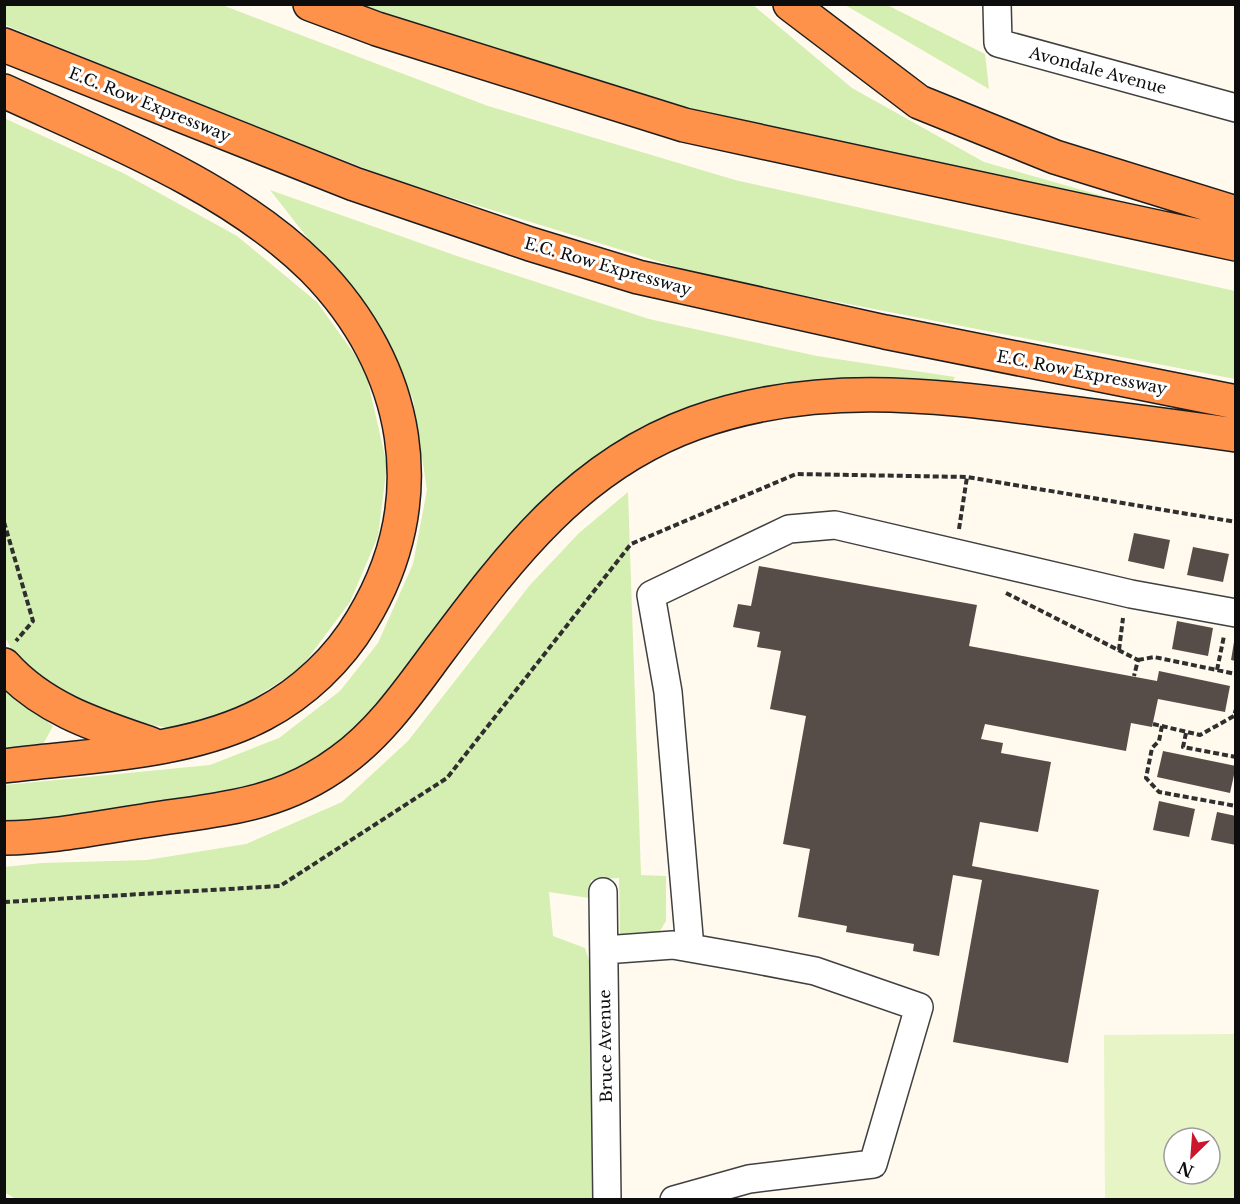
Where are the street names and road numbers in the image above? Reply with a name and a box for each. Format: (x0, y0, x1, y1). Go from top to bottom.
street label: Avondale Avenue (1026, 42, 1169, 98)
street label: E.C. Row Expressway (66, 62, 235, 146)
street label: E.C. Row Expressway (522, 233, 695, 300)
street label: E.C. Row Expressway (995, 346, 1170, 398)
street label: Bruce Avenue (594, 989, 616, 1103)

